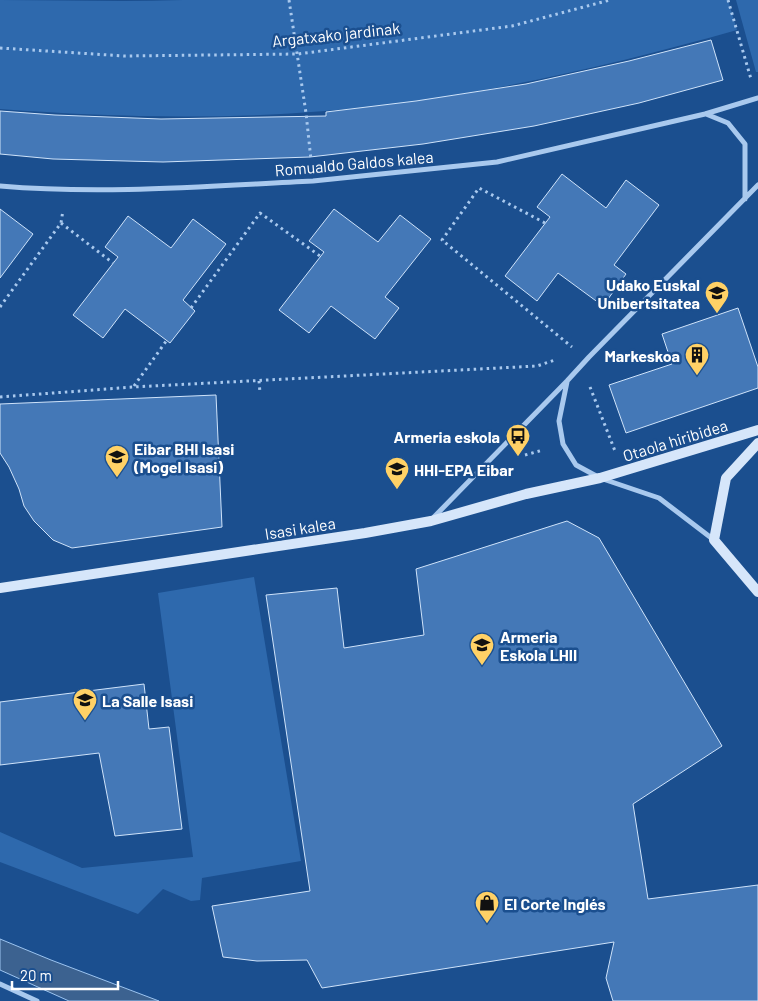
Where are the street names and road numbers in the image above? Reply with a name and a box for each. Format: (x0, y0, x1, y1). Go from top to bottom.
street label: Argatxako jardinak (271, 18, 401, 50)
street label: Romualdo Galdos kalea (274, 147, 434, 179)
street label: Otaola hiribidea (620, 415, 730, 465)
street label: Isasi kalea (263, 513, 337, 543)

